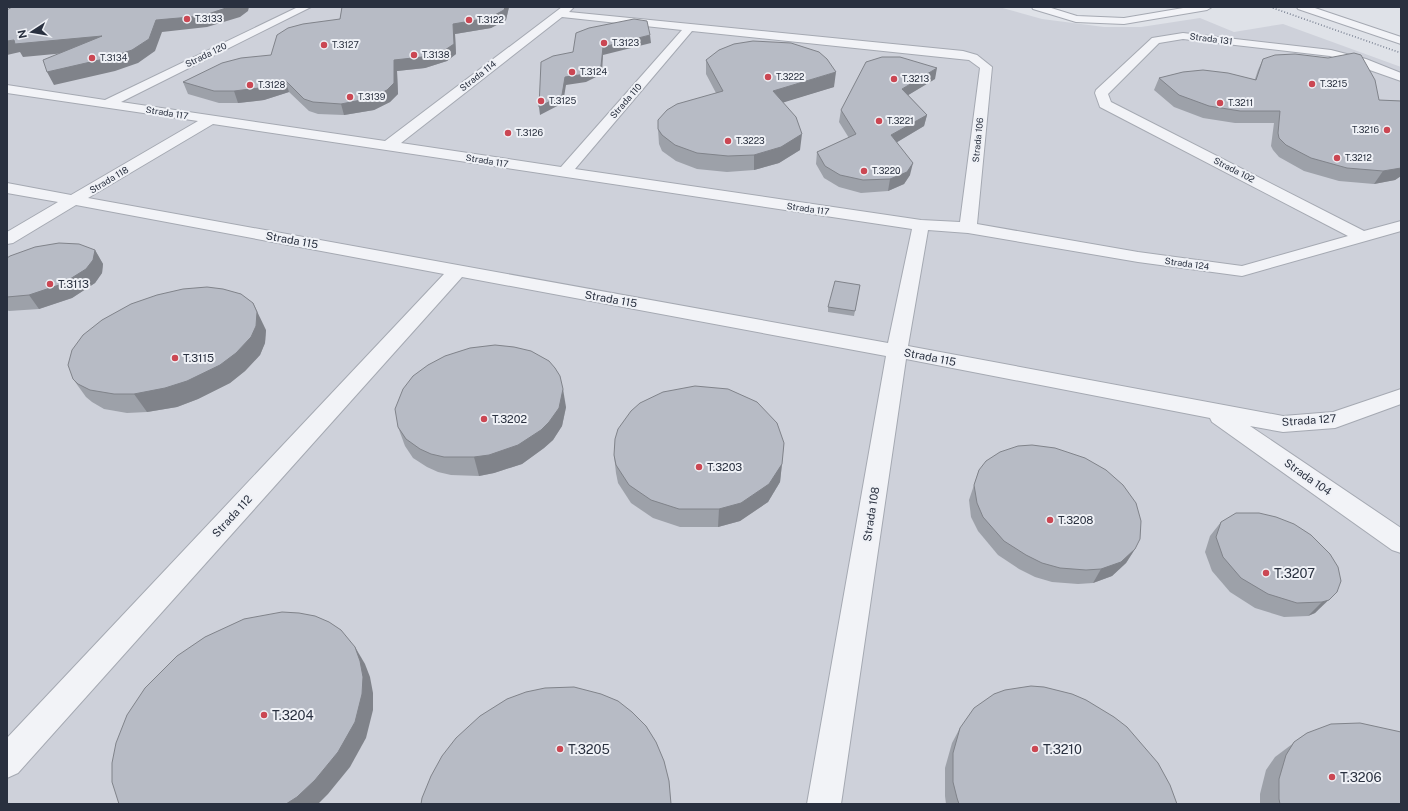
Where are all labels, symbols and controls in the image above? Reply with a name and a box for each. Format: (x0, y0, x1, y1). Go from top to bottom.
north arrow (12, 12, 52, 52)
place label: T.3133 (195, 13, 223, 24)
marker: T.3133 (182, 14, 192, 24)
place label: T.3122 (477, 14, 504, 25)
marker: T.3122 (464, 15, 474, 25)
text: N (15, 29, 29, 40)
street label: Strada 131 (1189, 30, 1233, 47)
place label: T.3123 (612, 37, 639, 48)
marker: T.3123 (599, 38, 609, 48)
place label: T.3127 (332, 39, 359, 50)
street label: Strada 120 (183, 40, 229, 69)
marker: T.3127 (319, 40, 329, 50)
place label: T.3138 (422, 49, 450, 60)
marker: T.3138 (409, 50, 419, 60)
place label: T.3134 (100, 52, 128, 63)
marker: T.3134 (87, 53, 97, 63)
street label: Strada 114 (457, 58, 498, 93)
place label: T.3124 (580, 66, 607, 77)
marker: T.3124 (567, 67, 577, 77)
place label: T.3222 (776, 71, 804, 82)
marker: T.3222 (763, 72, 773, 82)
place label: T.3213 (902, 73, 929, 84)
marker: T.3213 (889, 74, 899, 84)
place label: T.3215 (1320, 78, 1347, 89)
place label: T.3128 (258, 79, 285, 90)
marker: T.3215 (1307, 79, 1317, 89)
marker: T.3128 (245, 80, 255, 90)
street label: Strada 110 (607, 80, 644, 121)
place label: T.3139 (358, 91, 386, 102)
marker: T.3139 (345, 92, 355, 102)
place label: T.3125 (549, 95, 576, 106)
marker: T.3125 (536, 96, 546, 106)
place label: T.3211 (1228, 97, 1253, 108)
marker: T.3211 (1215, 98, 1225, 108)
street label: Strada 117 (145, 104, 189, 121)
place label: T.3221 (887, 115, 914, 126)
marker: T.3221 (874, 116, 884, 126)
street label: Strada 106 (970, 117, 985, 163)
place label: T.3216 (1352, 124, 1379, 135)
marker: T.3216 (1382, 125, 1392, 135)
place label: T.3126 (516, 127, 543, 138)
marker: T.3126 (503, 128, 513, 138)
place label: T.3223 (736, 135, 765, 146)
marker: T.3223 (723, 136, 733, 146)
street label: Strada 117 (465, 152, 509, 169)
place label: T.3212 (1345, 152, 1372, 163)
marker: T.3212 (1332, 153, 1342, 163)
street label: Strada 102 (1212, 154, 1257, 185)
street label: Strada 118 (87, 164, 130, 195)
place label: T.3220 (872, 165, 901, 176)
marker: T.3220 (859, 166, 869, 176)
street label: Strada 117 (786, 200, 830, 217)
street label: Strada 115 (265, 229, 319, 251)
street label: Strada 124 (1164, 255, 1210, 272)
place label: T.3113 (58, 278, 89, 290)
marker: T.3113 (45, 279, 55, 289)
street label: Strada 115 (584, 288, 638, 310)
street label: Strada 115 (903, 346, 957, 368)
place label: T.3115 (183, 352, 214, 364)
marker: T.3115 (170, 353, 180, 363)
street label: Strada 127 (1281, 412, 1337, 428)
place label: T.3202 (492, 413, 527, 425)
marker: T.3202 (479, 414, 489, 424)
street label: Strada 104 (1282, 456, 1334, 498)
place label: T.3203 (707, 461, 742, 473)
marker: T.3203 (694, 462, 704, 472)
street label: Strada 108 (861, 486, 881, 542)
street label: Strada 112 (210, 492, 255, 539)
place label: T.3208 (1058, 514, 1093, 526)
marker: T.3208 (1045, 515, 1055, 525)
place label: T.3207 (1274, 566, 1315, 581)
marker: T.3207 (1261, 568, 1271, 578)
place label: T.3204 (272, 708, 314, 723)
marker: T.3204 (259, 710, 269, 720)
place label: T.3205 (568, 742, 610, 757)
place label: T.3210 (1043, 742, 1082, 757)
marker: T.3205 (555, 744, 565, 754)
marker: T.3210 (1030, 744, 1040, 754)
place label: T.3206 (1340, 770, 1382, 785)
marker: T.3206 (1327, 772, 1337, 782)

